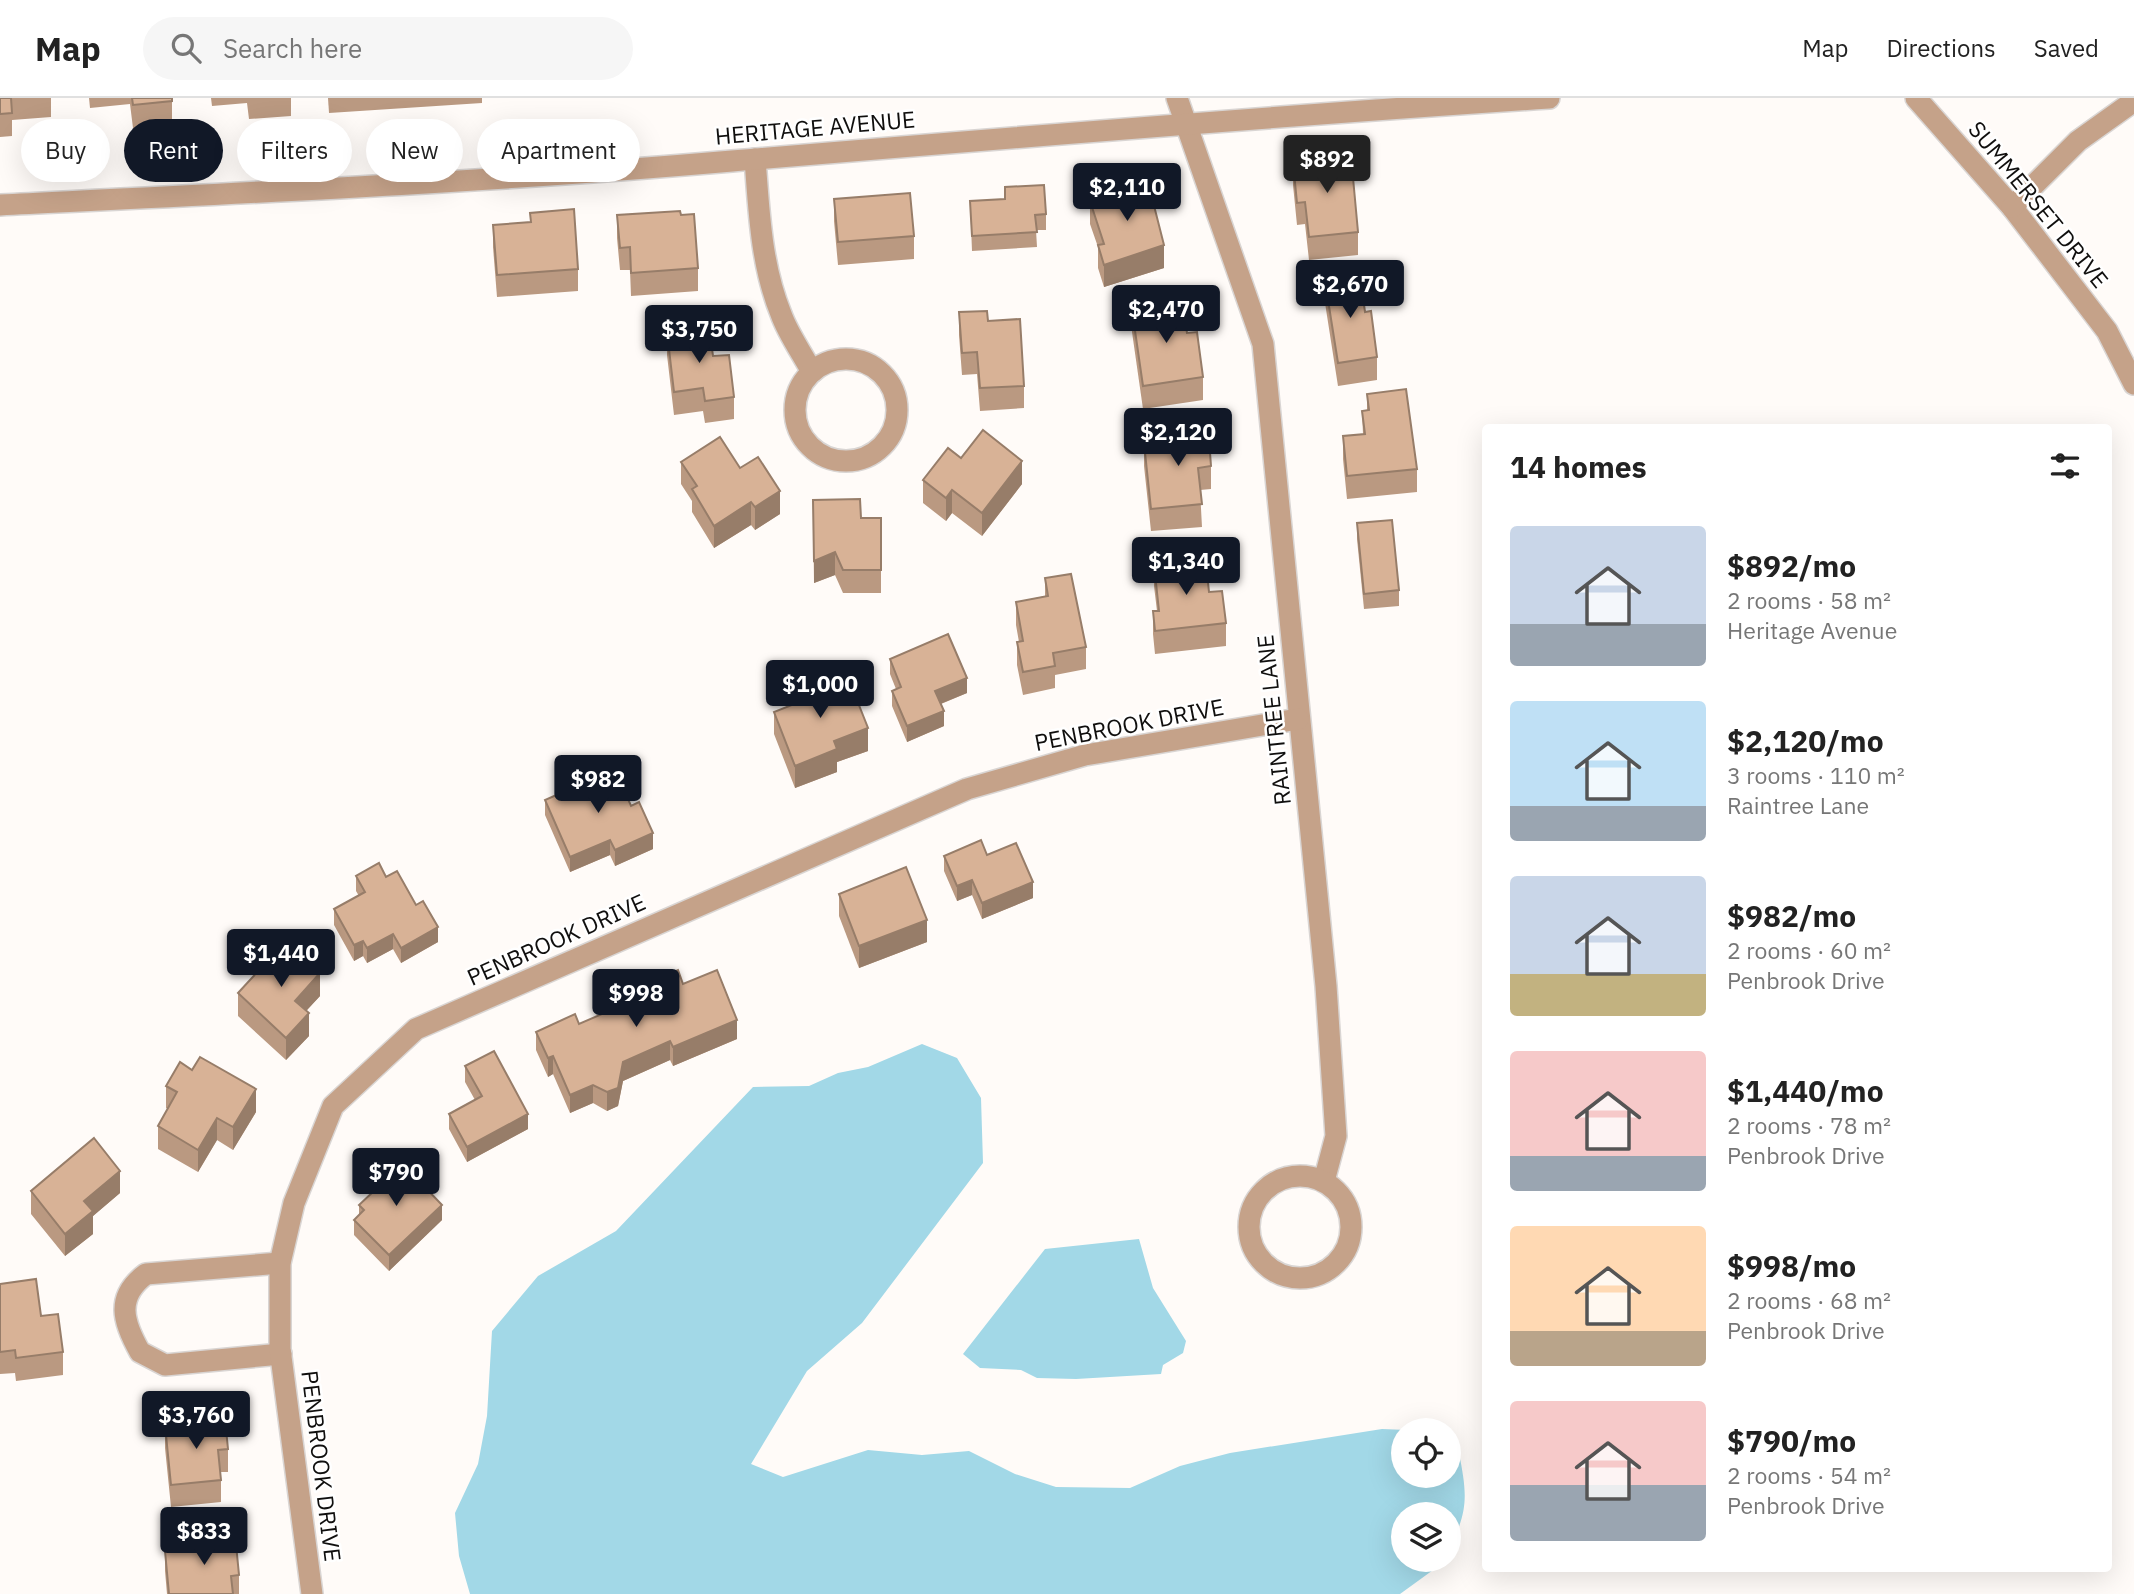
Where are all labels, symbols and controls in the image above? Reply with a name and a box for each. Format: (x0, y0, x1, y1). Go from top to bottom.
search box (143, 17, 633, 80)
text: Map (35, 27, 101, 70)
icon: search (167, 29, 205, 67)
text: Search here (223, 31, 362, 65)
text: Map (1802, 32, 1848, 64)
text: Directions (1886, 32, 1996, 64)
text: Saved (2034, 32, 2099, 64)
street label: HERITAGE AVENUE (714, 103, 916, 151)
street label: SUMMERSET DRIVE (1962, 114, 2116, 294)
chip: Buy (21, 119, 110, 182)
chip: Rent (124, 119, 223, 182)
chip: Filters (237, 119, 352, 182)
chip: New (366, 119, 463, 182)
chip: Apartment (477, 119, 640, 182)
pin: $892 (1286, 136, 1368, 195)
text: $892 (1299, 143, 1355, 173)
pin: $2,110 (1070, 164, 1184, 223)
text: $2,110 (1089, 171, 1165, 201)
pin: $2,670 (1293, 260, 1407, 320)
text: $2,670 (1312, 268, 1388, 298)
pin: $2,470 (1109, 286, 1223, 345)
text: $2,470 (1128, 293, 1204, 323)
pin: $3,750 (642, 306, 756, 365)
text: $3,750 (661, 313, 737, 343)
pin: $2,120 (1121, 408, 1235, 468)
text: $2,120 (1140, 416, 1216, 446)
text: 14 homes (1510, 447, 1647, 486)
icon: filters (2046, 447, 2084, 485)
pin: $1,340 (1129, 538, 1243, 597)
text: $1,340 (1148, 545, 1224, 575)
text: $892/mo (1727, 546, 1856, 585)
icon: home (1566, 554, 1650, 638)
text: 2 rooms · 58 m² (1727, 585, 1891, 615)
text: Heritage Avenue (1727, 615, 1897, 645)
street label: RAINTREE LANE (1249, 633, 1297, 807)
pin: $1,000 (763, 660, 877, 720)
text: $1,000 (782, 668, 858, 698)
street label: PENBROOK DRIVE (1032, 691, 1226, 757)
text: $2,120/mo (1727, 721, 1884, 760)
icon: home (1566, 729, 1650, 813)
pin: $982 (557, 756, 639, 815)
text: 3 rooms · 110 m² (1727, 760, 1905, 790)
text: $982 (570, 763, 626, 793)
text: Raintree Lane (1727, 790, 1869, 820)
street label: PENBROOK DRIVE (462, 886, 650, 992)
text: $982/mo (1727, 896, 1856, 935)
icon: home (1566, 904, 1650, 988)
pin: $1,440 (224, 930, 338, 989)
text: 2 rooms · 60 m² (1727, 935, 1891, 965)
text: $1,440 (243, 937, 319, 967)
text: Penbrook Drive (1727, 965, 1885, 995)
pin: $998 (595, 970, 677, 1029)
text: $998 (608, 977, 664, 1007)
text: $1,440/mo (1727, 1071, 1884, 1110)
icon: home (1566, 1079, 1650, 1163)
text: 2 rooms · 78 m² (1727, 1110, 1891, 1140)
text: Penbrook Drive (1727, 1140, 1885, 1170)
pin: $790 (355, 1148, 437, 1208)
text: $790 (368, 1156, 424, 1186)
text: $998/mo (1727, 1246, 1856, 1285)
icon: home (1566, 1254, 1650, 1338)
text: 2 rooms · 68 m² (1727, 1285, 1891, 1315)
text: Penbrook Drive (1727, 1315, 1885, 1345)
street label: PENBROOK DRIVE (295, 1369, 349, 1563)
pin: $3,760 (139, 1392, 253, 1451)
text: $3,760 (158, 1399, 234, 1429)
map controls (1391, 1418, 1461, 1572)
button: locate (1391, 1418, 1461, 1488)
text: $790/mo (1727, 1421, 1856, 1460)
icon: home (1566, 1429, 1650, 1513)
text: 2 rooms · 54 m² (1727, 1460, 1891, 1490)
text: Penbrook Drive (1727, 1490, 1885, 1520)
button: layers (1391, 1502, 1461, 1572)
pin: $833 (163, 1508, 245, 1567)
text: $833 (176, 1515, 232, 1545)

